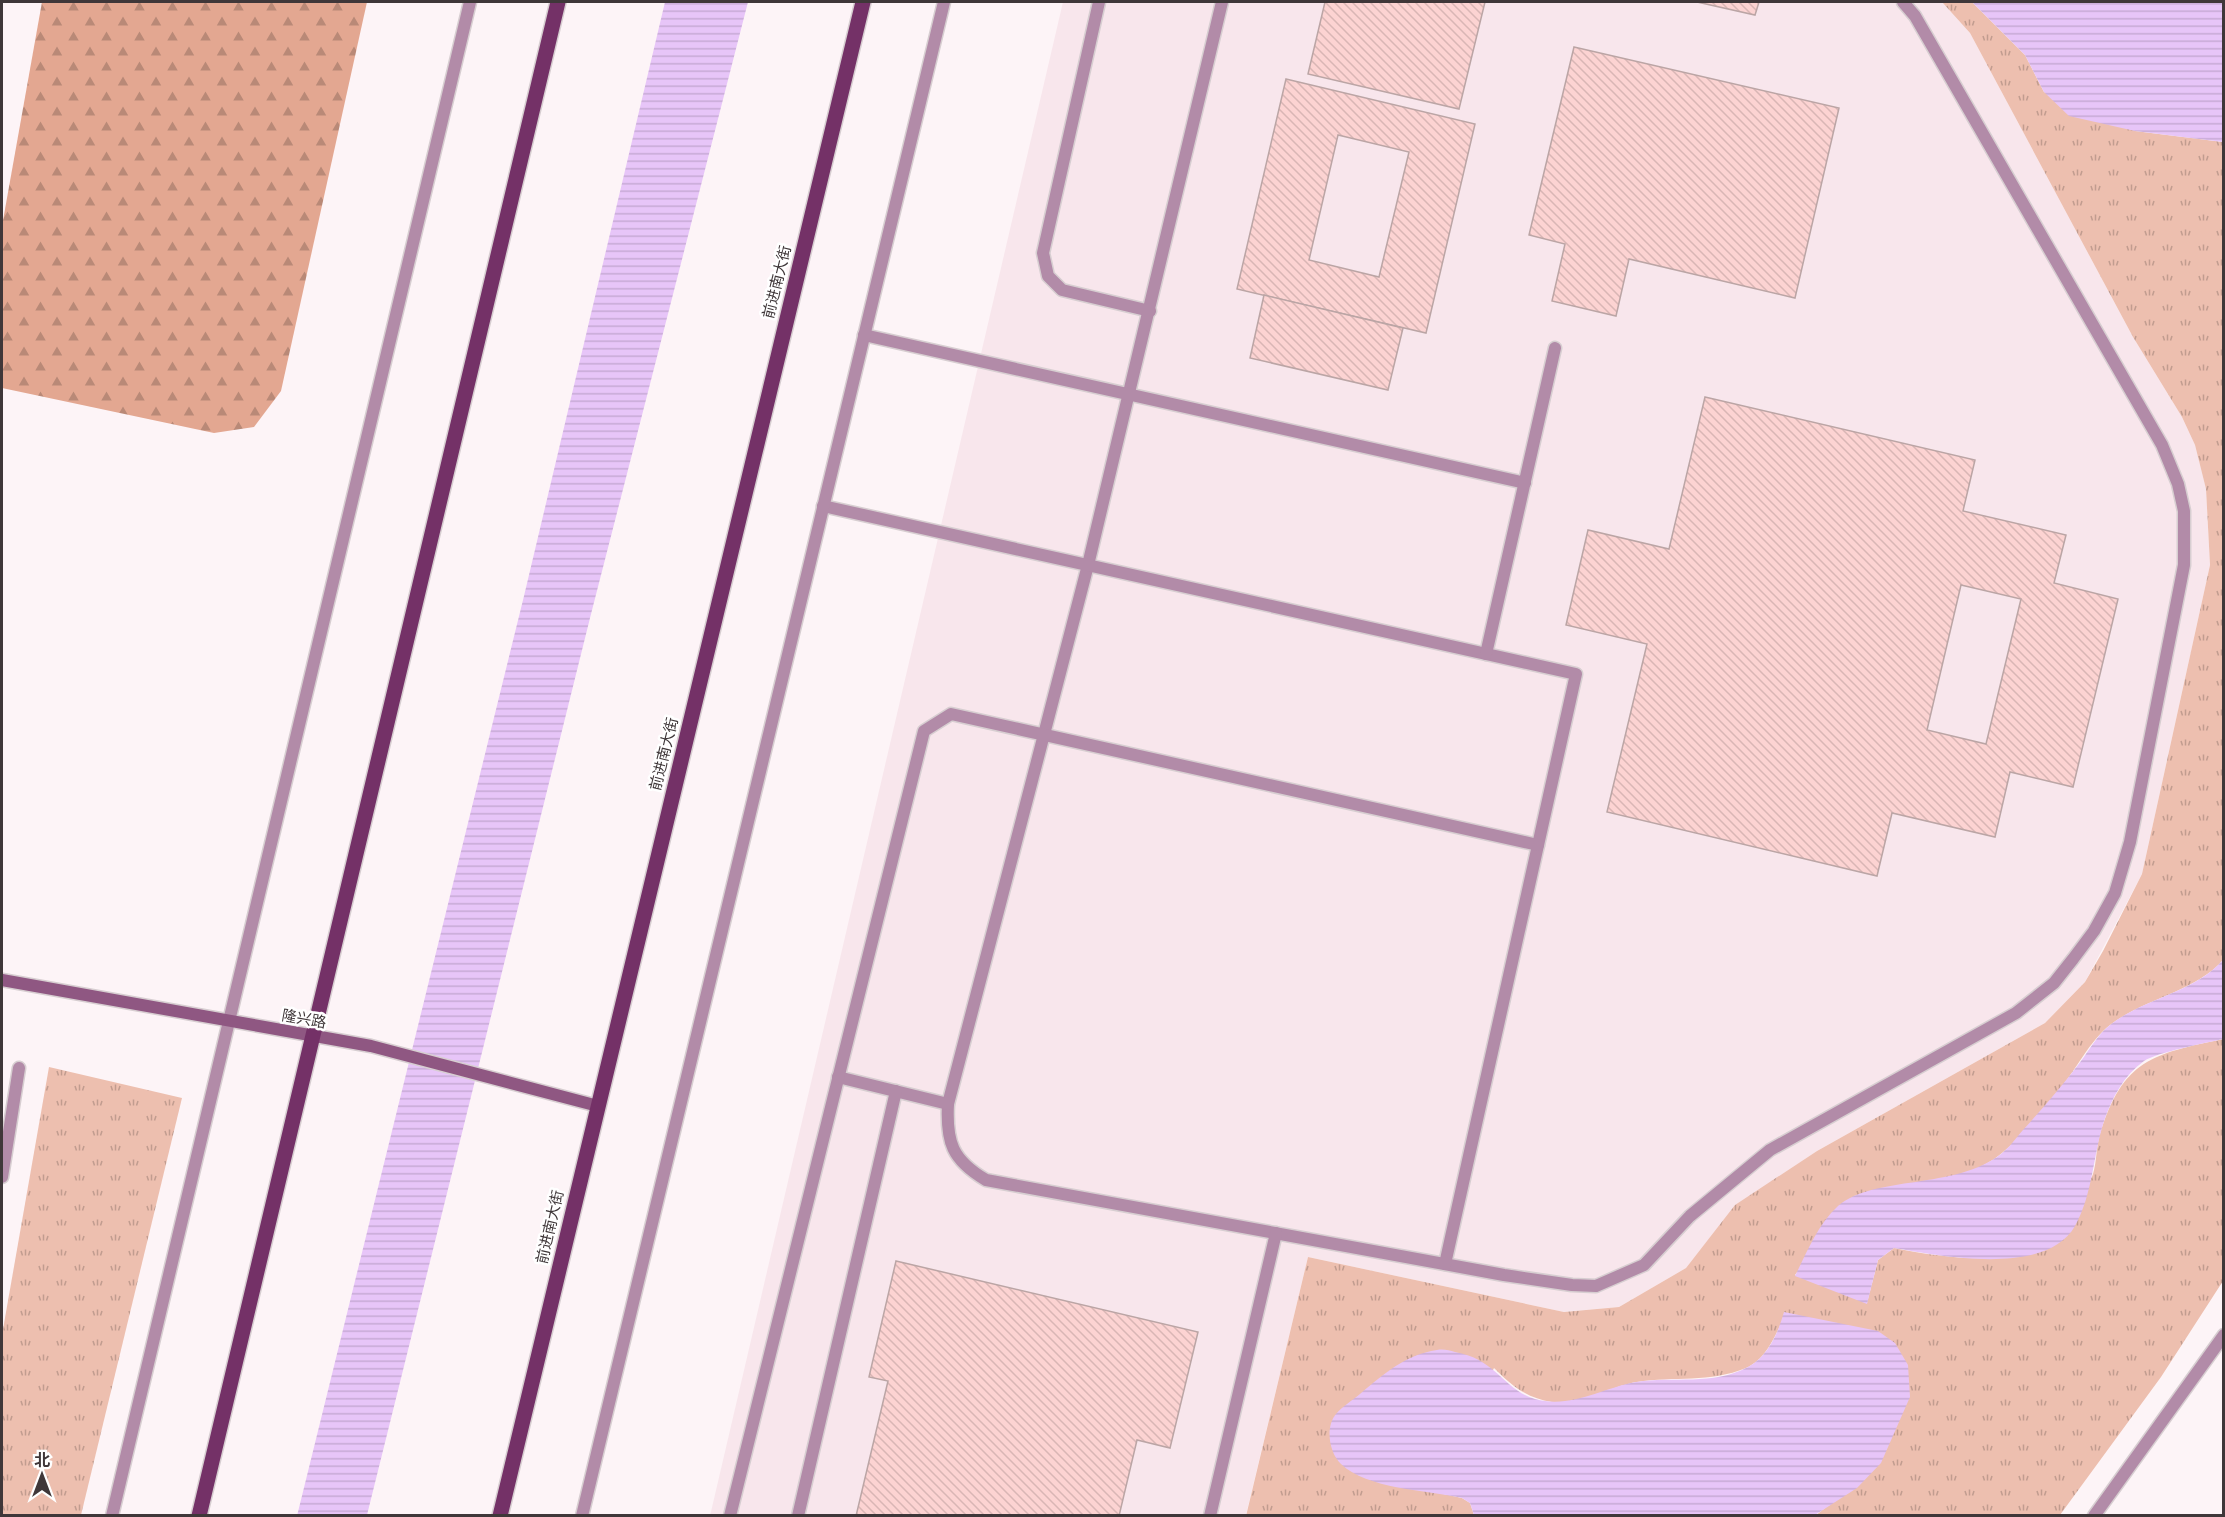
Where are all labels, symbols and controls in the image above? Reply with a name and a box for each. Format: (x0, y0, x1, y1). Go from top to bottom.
street label: 前进南大街 (758, 243, 795, 321)
street label: 前进南大街 (645, 715, 682, 793)
street label: 隆兴路 (280, 1005, 328, 1032)
street label: 前进南大街 (532, 1188, 567, 1266)
north arrow (12, 1445, 72, 1505)
text: 北 (34, 1450, 50, 1470)

